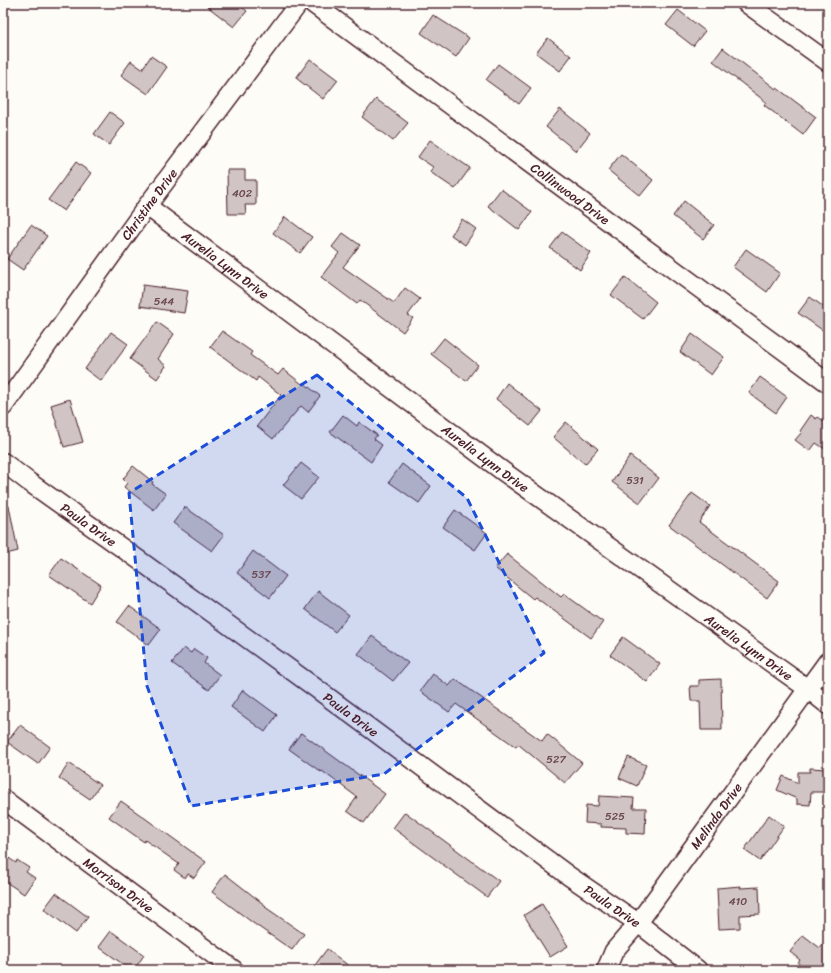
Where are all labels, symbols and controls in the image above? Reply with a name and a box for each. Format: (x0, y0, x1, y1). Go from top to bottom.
street label: Collinwood Drive (525, 157, 615, 231)
street label: Christine Drive (115, 163, 184, 245)
house number: 402 (232, 184, 253, 203)
street label: Aurelia Lynn Drive (176, 224, 274, 306)
house number: 544 (154, 292, 174, 311)
street label: Aurelia Lynn Drive (436, 418, 534, 499)
house number: 531 (626, 471, 644, 490)
street label: Paula Drive (55, 497, 122, 553)
house number: 537 (251, 565, 271, 584)
street label: Aurelia Lynn Drive (699, 607, 798, 687)
street label: Paula Drive (318, 686, 384, 743)
house number: 527 (546, 750, 566, 769)
street label: Melinda Drive (684, 778, 749, 854)
house number: 525 (605, 807, 625, 826)
street label: Morrison Drive (78, 851, 159, 919)
street label: Paula Drive (579, 878, 646, 934)
house number: 410 (729, 892, 747, 911)

